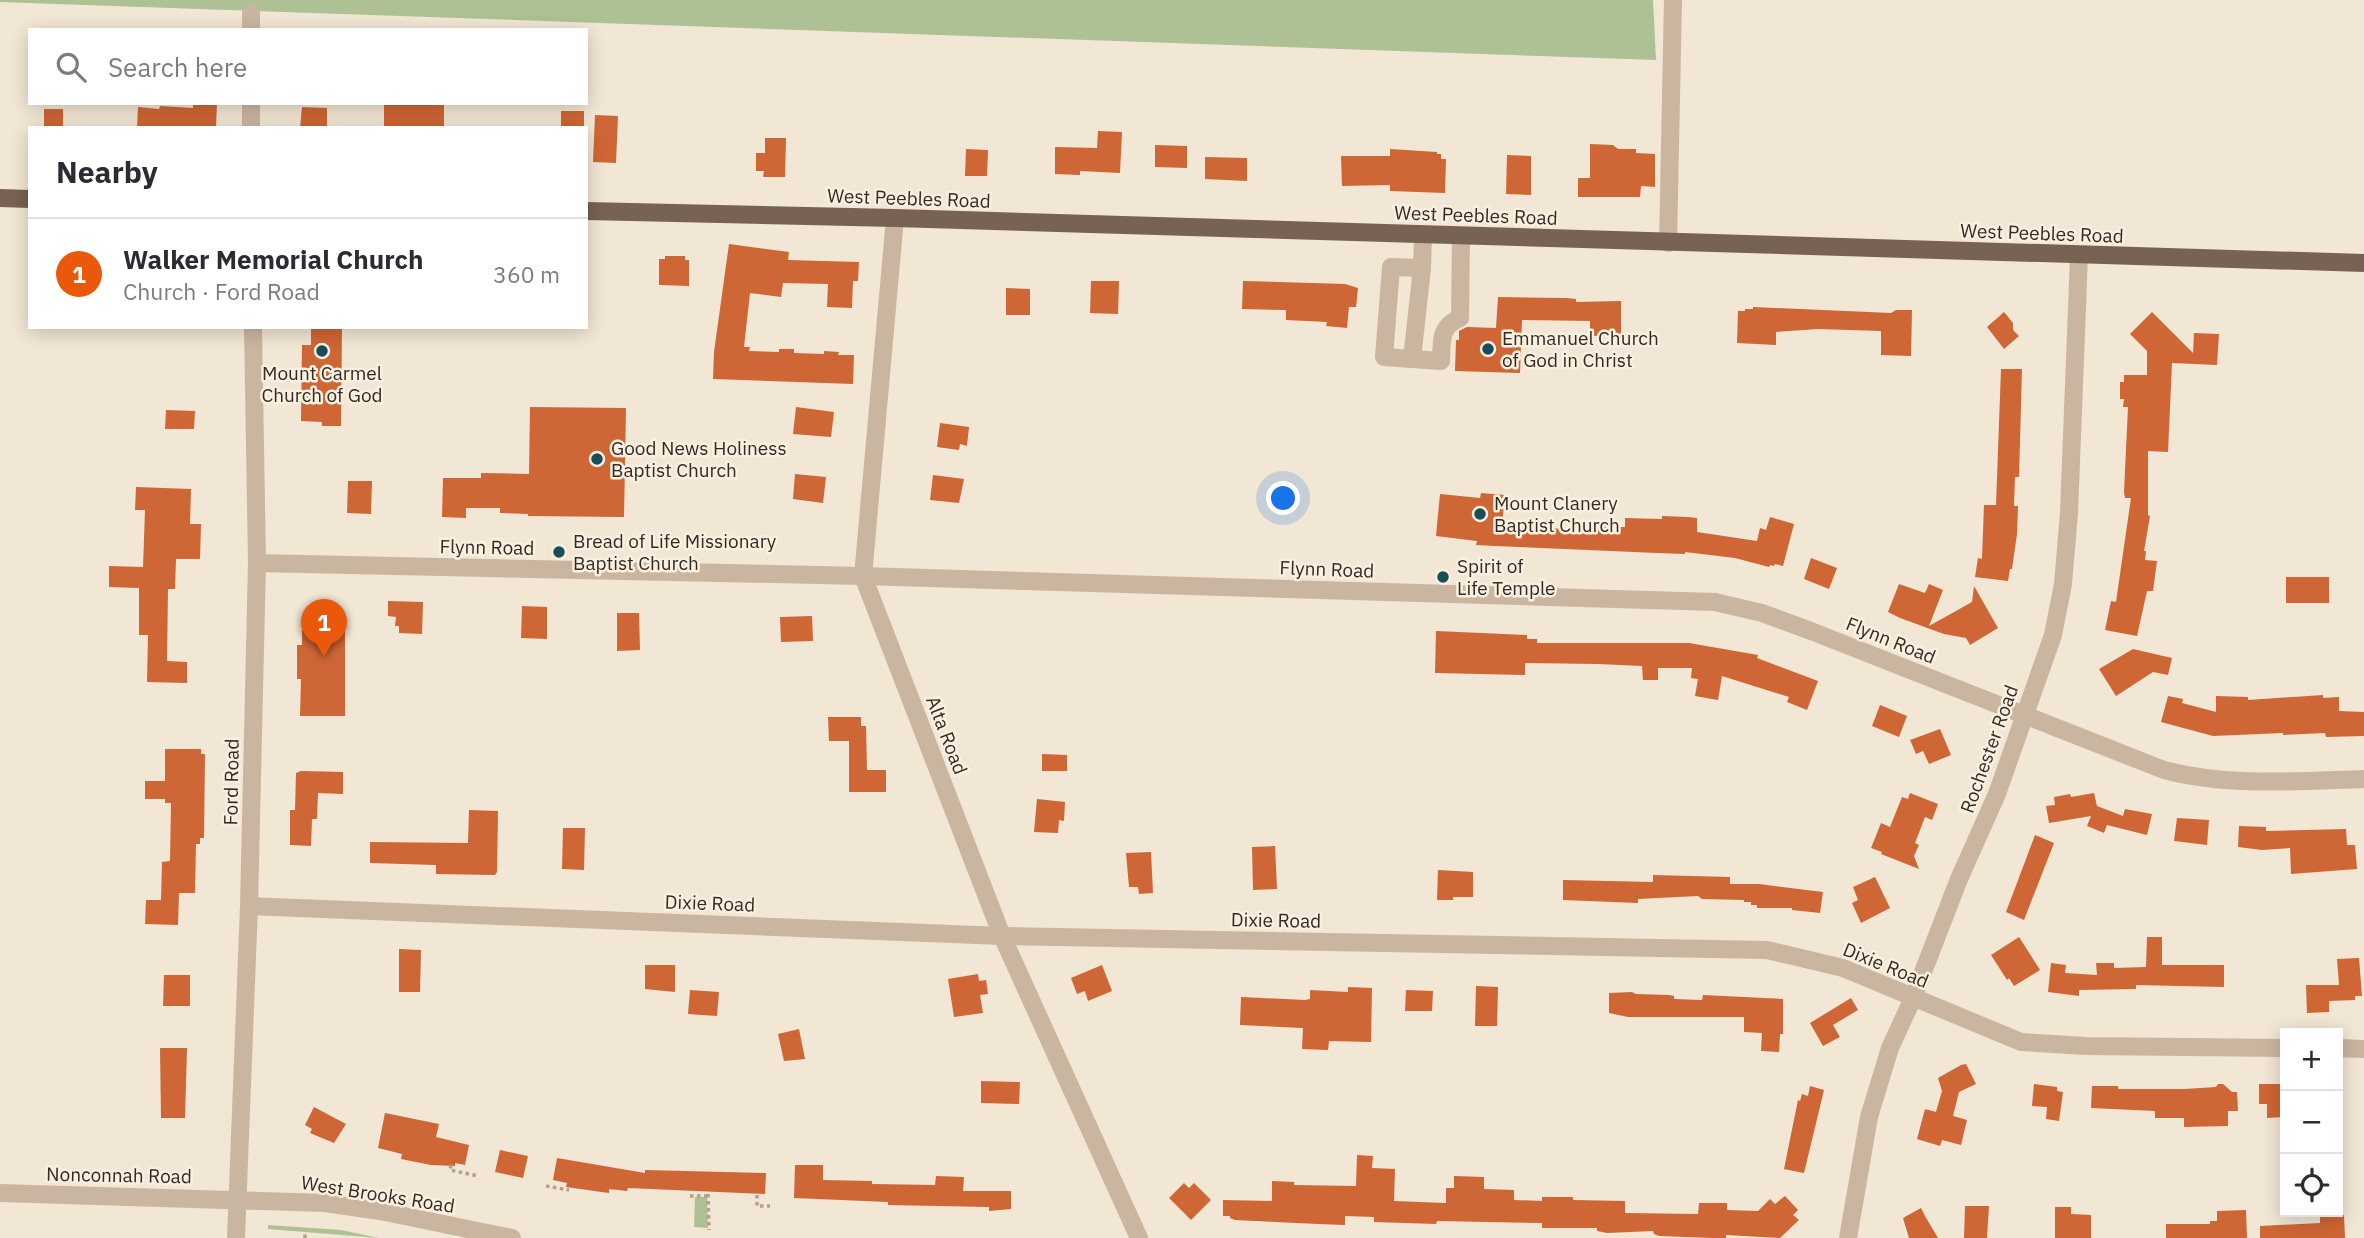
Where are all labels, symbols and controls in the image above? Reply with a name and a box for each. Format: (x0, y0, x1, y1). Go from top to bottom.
search box (28, 28, 588, 105)
icon: search (52, 48, 90, 86)
text: Search here (108, 50, 247, 84)
text: Nearby (56, 152, 158, 191)
street label: West Peebles Road (827, 183, 991, 213)
street label: West Peebles Road (1394, 200, 1558, 230)
street label: West Peebles Road (1960, 218, 2124, 248)
text: Walker Memorial Church (123, 242, 424, 276)
text: 1 (72, 259, 86, 289)
text: 360 m (493, 259, 560, 289)
text: Church · Ford Road (123, 276, 320, 306)
place label: Emmanuel Church of God in Christ (1502, 326, 1659, 372)
marker: Emmanuel Church of God in Christ (1480, 341, 1496, 357)
marker: Mount Carmel Church of God (314, 343, 330, 359)
place label: Mount Carmel Church of God (261, 361, 383, 407)
place label: Good News Holiness Baptist Church (611, 436, 787, 482)
marker: Good News Holiness Baptist Church (589, 451, 605, 467)
your location (1266, 481, 1300, 515)
place label: Mount Clanery Baptist Church (1494, 491, 1620, 537)
marker: Mount Clanery Baptist Church (1472, 506, 1488, 522)
place label: Bread of Life Missionary Baptist Church (573, 529, 777, 575)
street label: Flynn Road (439, 534, 535, 560)
marker: Bread of Life Missionary Baptist Church (551, 544, 567, 560)
place label: Spirit of Life Temple (1457, 554, 1556, 600)
street label: Flynn Road (1279, 555, 1375, 583)
marker: Spirit of Life Temple (1435, 569, 1451, 585)
pin: 1 (301, 599, 347, 657)
street label: Flynn Road (1843, 611, 1939, 669)
street label: Rochester Road (1955, 682, 2023, 816)
street label: Alta Road (921, 692, 973, 778)
street label: Ford Road (218, 738, 244, 826)
street label: Dixie Road (664, 889, 756, 917)
street label: Dixie Road (1231, 907, 1321, 933)
street label: Dixie Road (1840, 937, 1932, 993)
map controls (2280, 1028, 2343, 1217)
button: + (2280, 1028, 2343, 1091)
button: − (2280, 1091, 2343, 1154)
button: locate (2280, 1154, 2343, 1217)
street label: Nonconnah Road (46, 1162, 192, 1188)
street label: West Brooks Road (299, 1170, 457, 1218)

